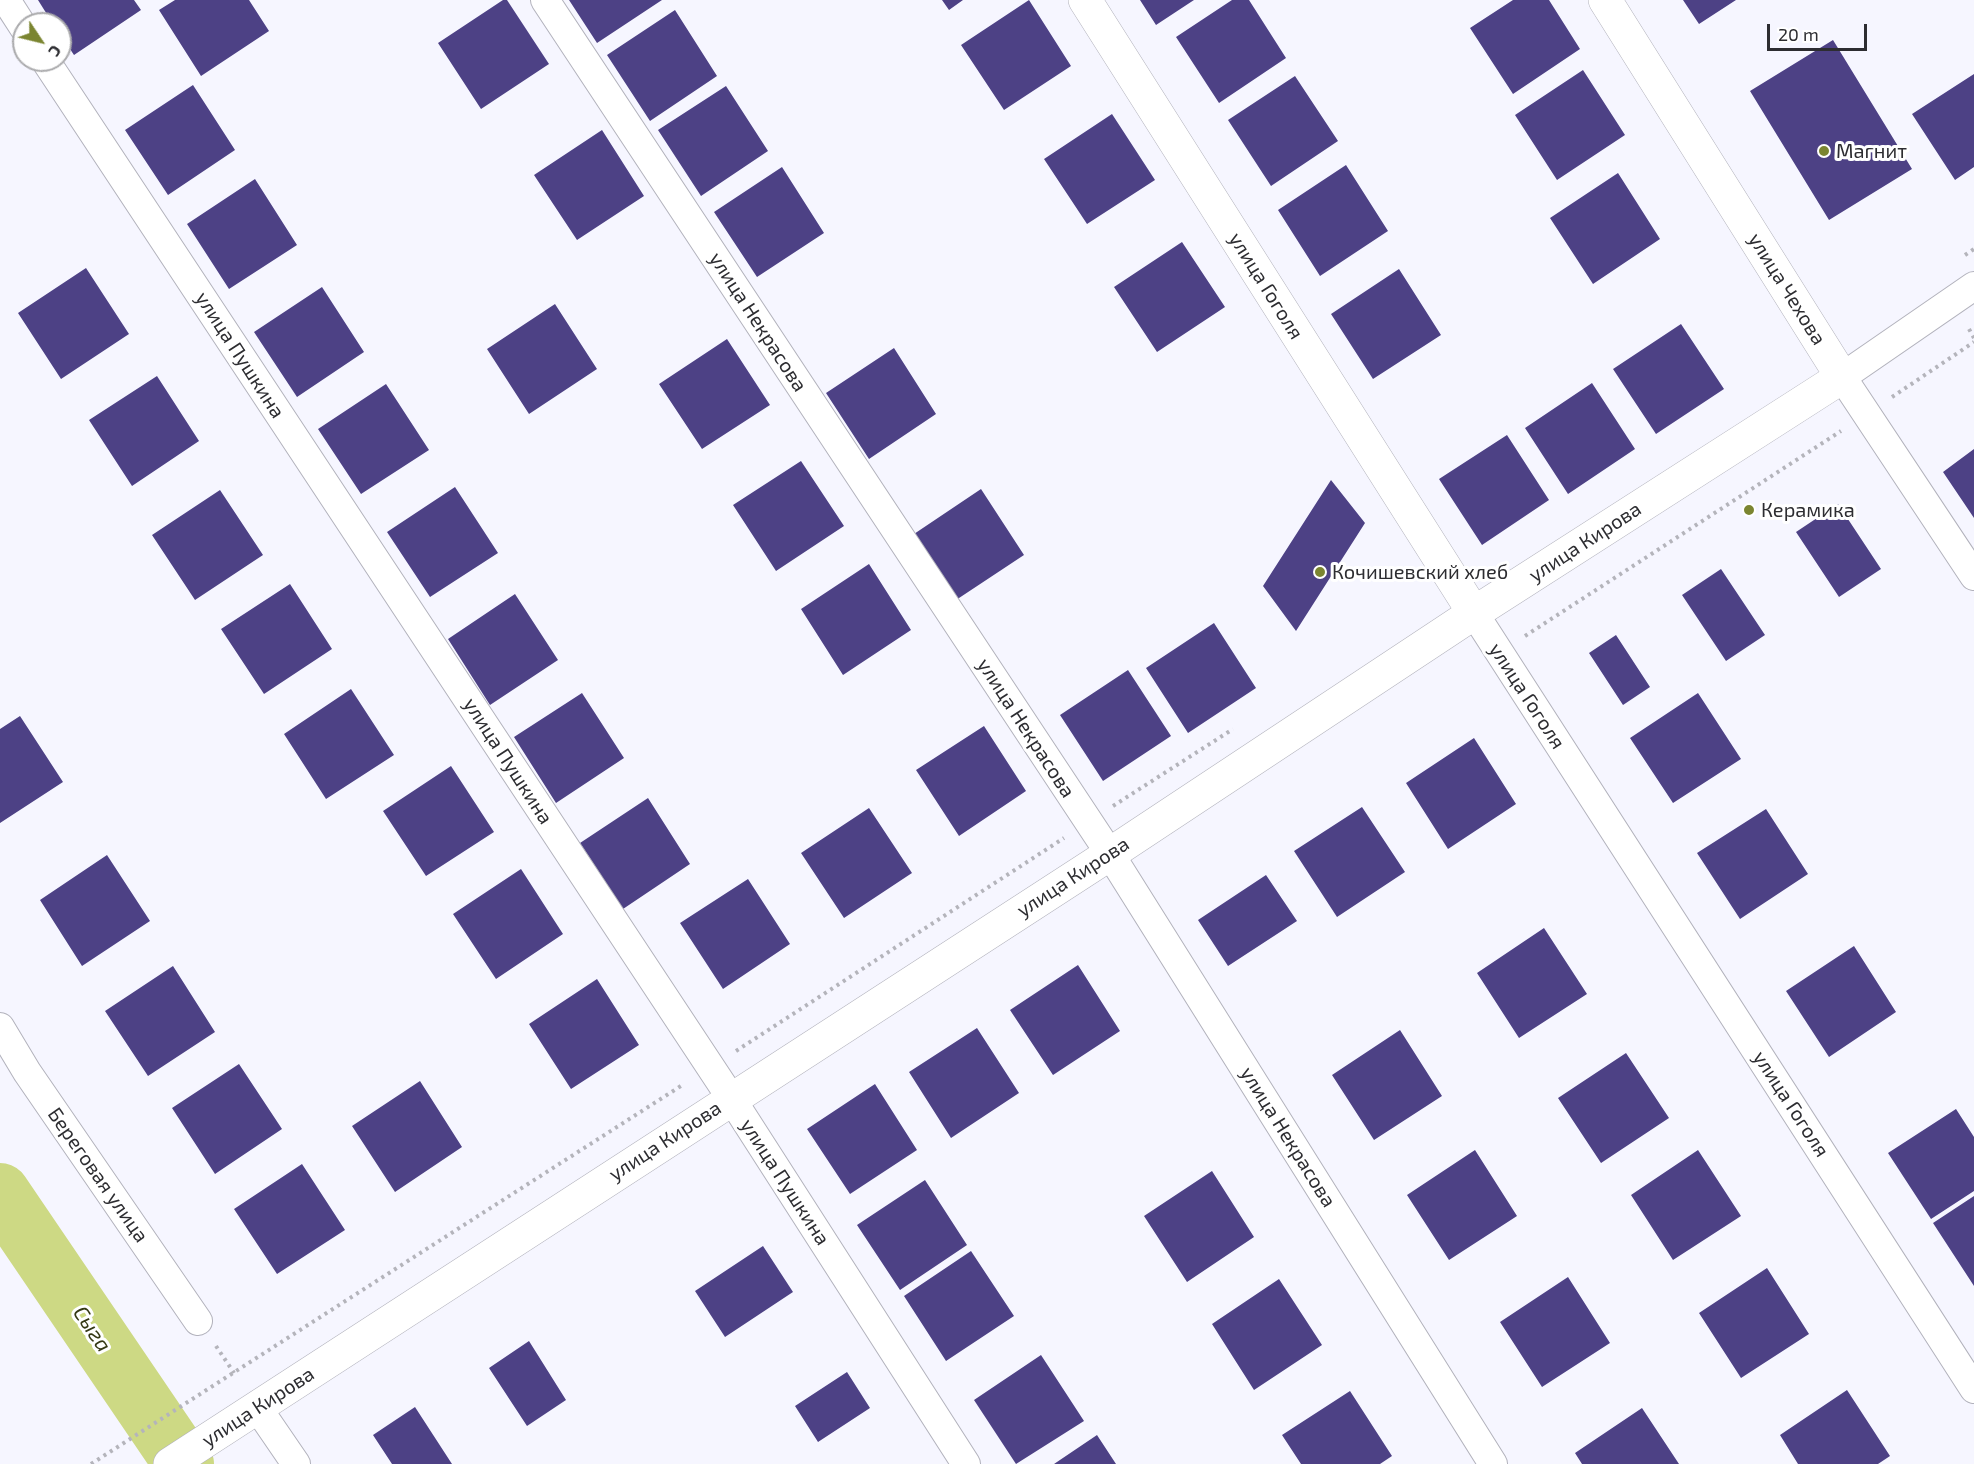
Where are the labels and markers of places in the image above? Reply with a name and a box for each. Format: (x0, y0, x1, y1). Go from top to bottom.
place label: Магнит (1836, 139, 1907, 163)
marker: Магнит (1817, 144, 1831, 158)
place label: Керамика (1761, 498, 1855, 522)
marker: Керамика (1742, 503, 1756, 517)
place label: Кочишевский хлеб (1332, 560, 1508, 584)
marker: Кочишевский хлеб (1313, 565, 1327, 579)

